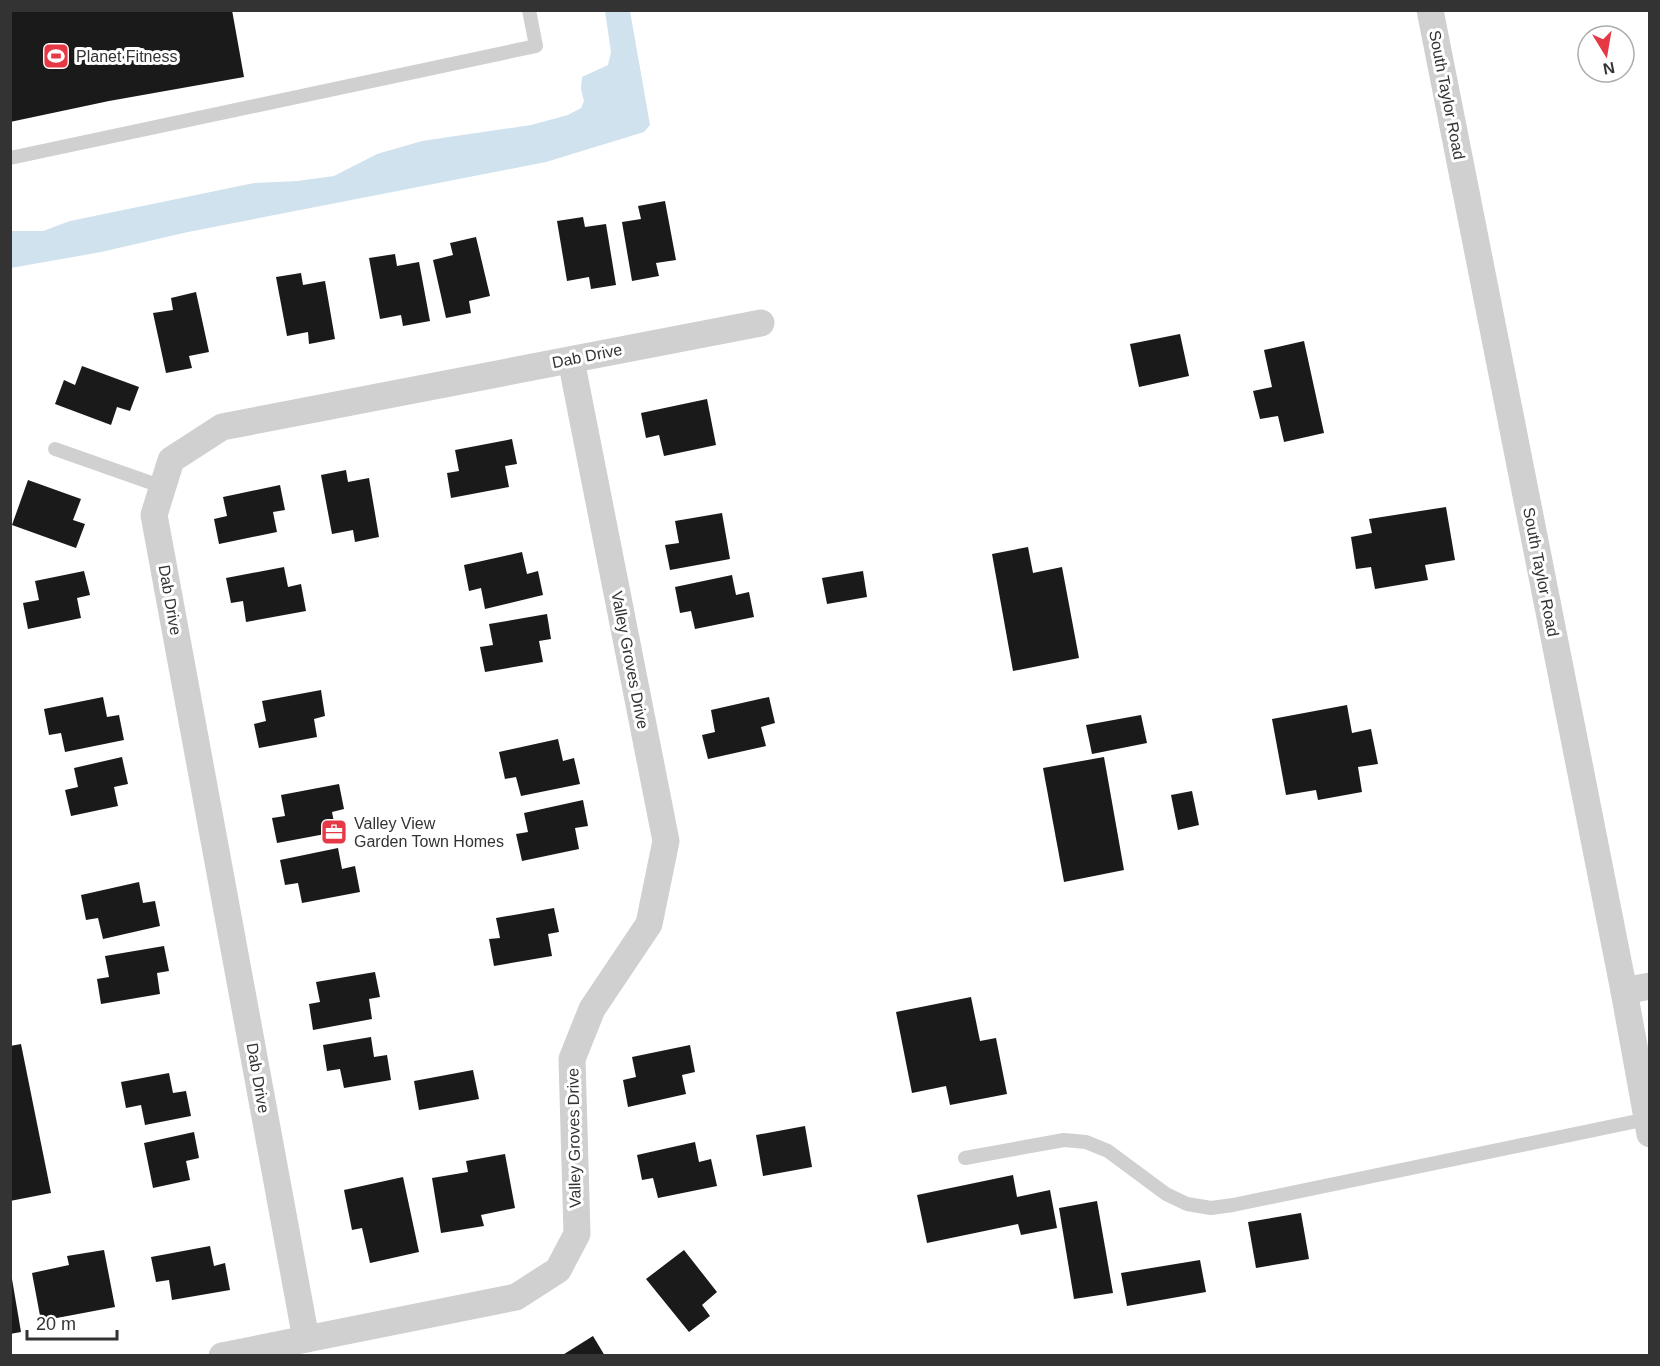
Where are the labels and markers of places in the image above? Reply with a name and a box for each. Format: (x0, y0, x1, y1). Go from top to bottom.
sports icon: Planet Fitness (41, 41, 71, 71)
place label: Planet Fitness (76, 48, 177, 65)
place label: Valley View Garden Town Homes (354, 815, 504, 850)
office icon: Valley View Garden Town Homes (319, 817, 349, 847)

